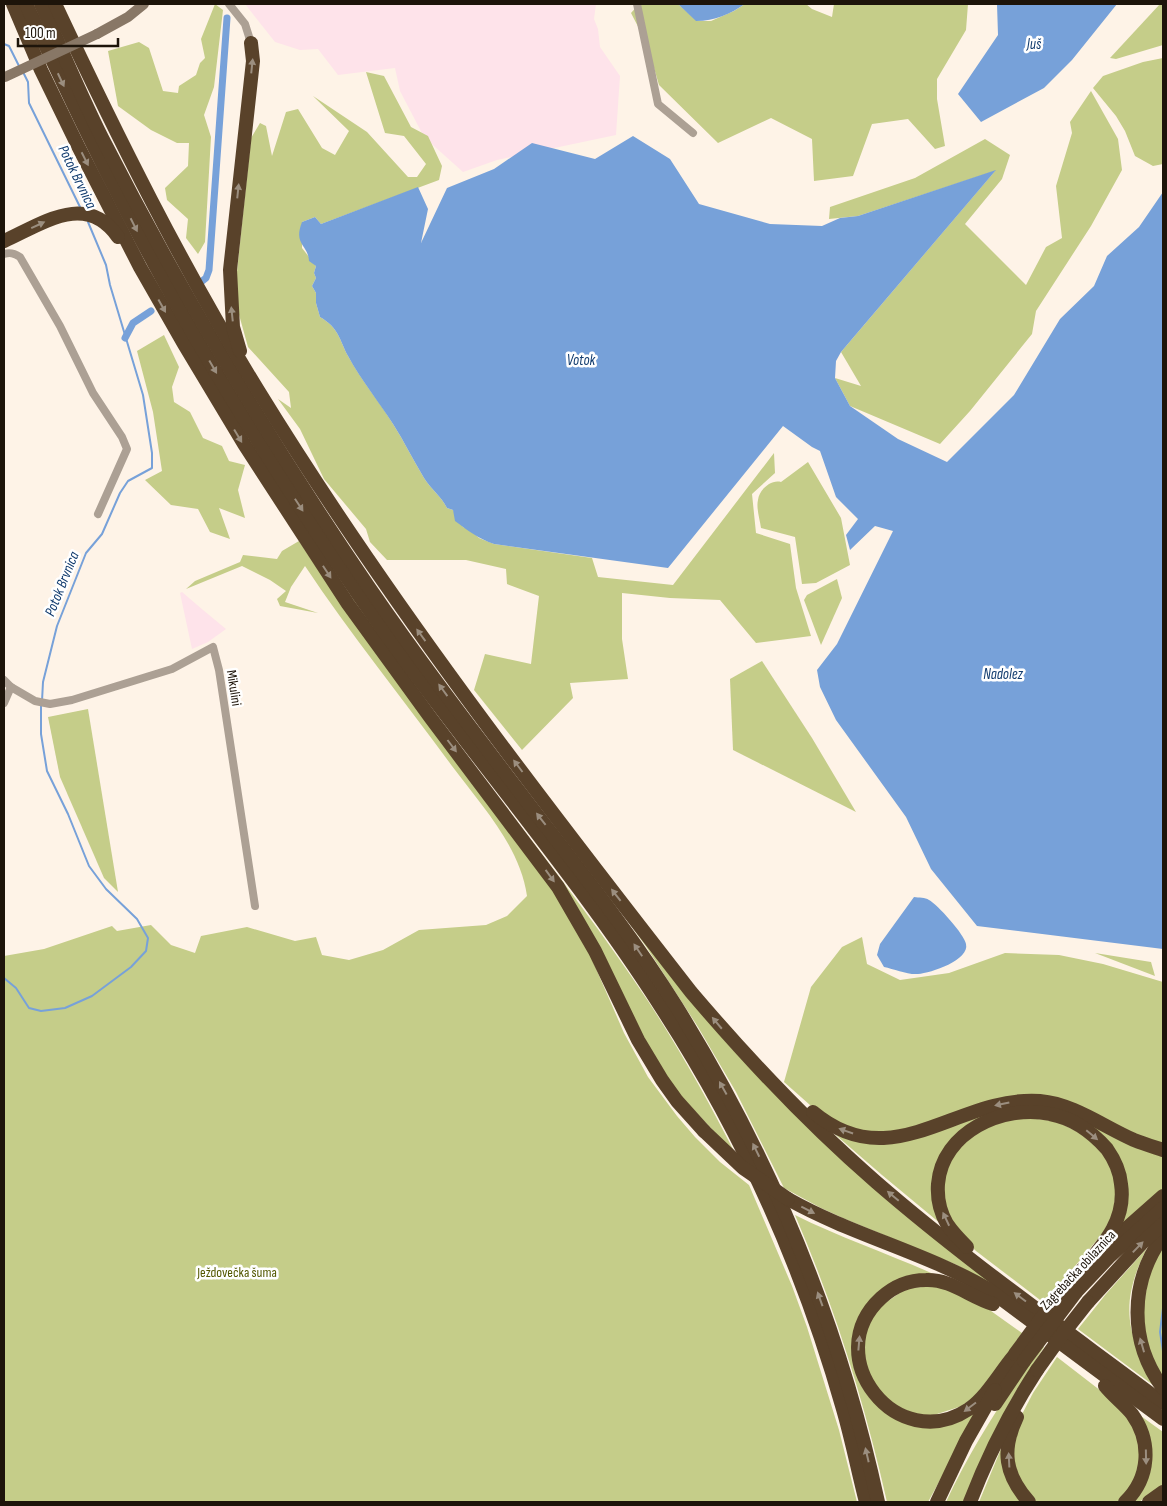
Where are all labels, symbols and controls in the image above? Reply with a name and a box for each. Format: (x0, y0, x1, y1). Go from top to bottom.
scale bar (18, 15, 118, 47)
text: 100 m (25, 24, 56, 43)
water label: Juš (1026, 35, 1042, 54)
one-way arrow (248, 58, 256, 74)
one-way arrow (58, 73, 66, 87)
water label: Potok Brvnica (53, 142, 101, 212)
one-way arrow (81, 152, 89, 166)
one-way arrow (234, 183, 242, 199)
one-way arrow (130, 218, 138, 232)
one-way arrow (31, 221, 45, 229)
one-way arrow (158, 298, 166, 313)
one-way arrow (228, 306, 236, 322)
water label: Votok (567, 351, 596, 370)
one-way arrow (208, 361, 217, 374)
one-way arrow (234, 429, 243, 442)
one-way arrow (295, 498, 304, 511)
water label: Potok Brvnica (40, 549, 84, 619)
one-way arrow (322, 565, 332, 578)
one-way arrow (416, 628, 426, 642)
water label: Nadolez (983, 665, 1024, 684)
street label: Mikulini (223, 669, 245, 707)
one-way arrow (438, 683, 448, 697)
one-way arrow (447, 739, 458, 752)
one-way arrow (513, 759, 523, 773)
one-way arrow (536, 813, 546, 826)
one-way arrow (545, 869, 555, 883)
one-way arrow (611, 889, 622, 902)
one-way arrow (633, 943, 643, 957)
one-way arrow (712, 1016, 723, 1029)
one-way arrow (719, 1081, 727, 1095)
one-way arrow (995, 1100, 1010, 1108)
one-way arrow (838, 1127, 853, 1135)
one-way arrow (1085, 1129, 1098, 1140)
one-way arrow (752, 1143, 760, 1157)
one-way arrow (887, 1190, 899, 1202)
one-way arrow (801, 1206, 816, 1214)
one-way arrow (941, 1212, 949, 1226)
street label: Zagrebačka obilaznica (1037, 1227, 1119, 1313)
one-way arrow (1132, 1242, 1144, 1254)
park label: Ježdovečka šuma (196, 1264, 277, 1281)
one-way arrow (1014, 1291, 1027, 1302)
one-way arrow (816, 1292, 823, 1307)
one-way arrow (855, 1334, 863, 1350)
one-way arrow (1137, 1337, 1145, 1352)
one-way arrow (963, 1402, 977, 1412)
one-way arrow (863, 1447, 871, 1462)
one-way arrow (1142, 1450, 1150, 1466)
one-way arrow (1004, 1451, 1012, 1467)

